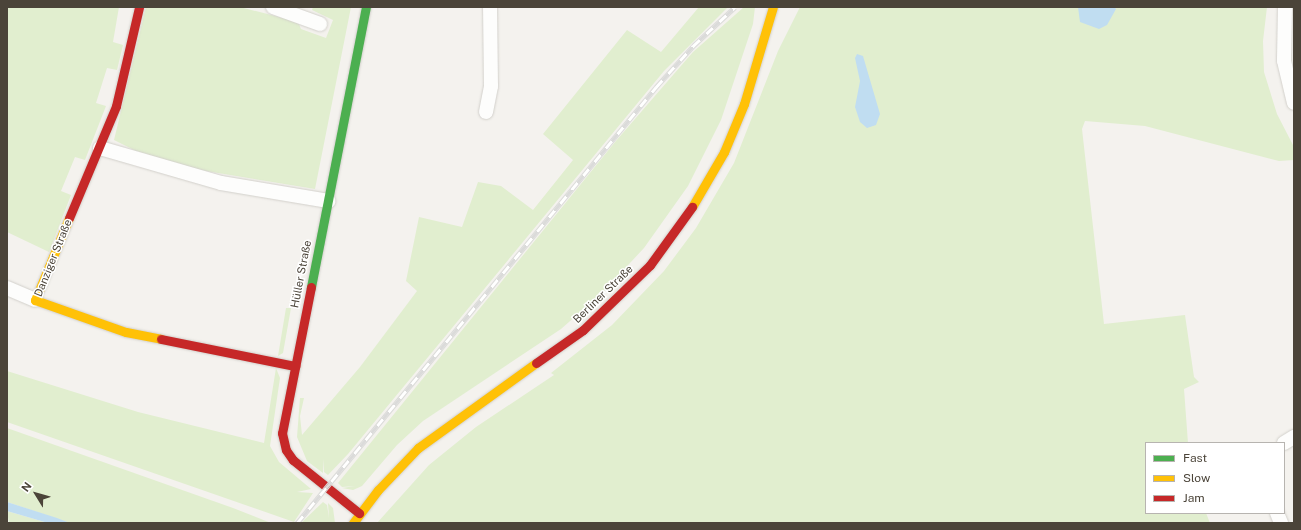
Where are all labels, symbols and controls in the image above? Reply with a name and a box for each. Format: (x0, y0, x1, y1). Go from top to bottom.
street label: Danziger Straße (31, 217, 75, 299)
street label: Hüller Straße (288, 239, 314, 309)
street label: Berliner Straße (570, 262, 636, 326)
legend (1145, 442, 1285, 514)
text: Fast (1183, 451, 1207, 465)
text: Slow (1183, 471, 1210, 485)
north arrow (16, 474, 56, 514)
text: N (19, 480, 34, 494)
text: Jam (1183, 491, 1205, 505)

